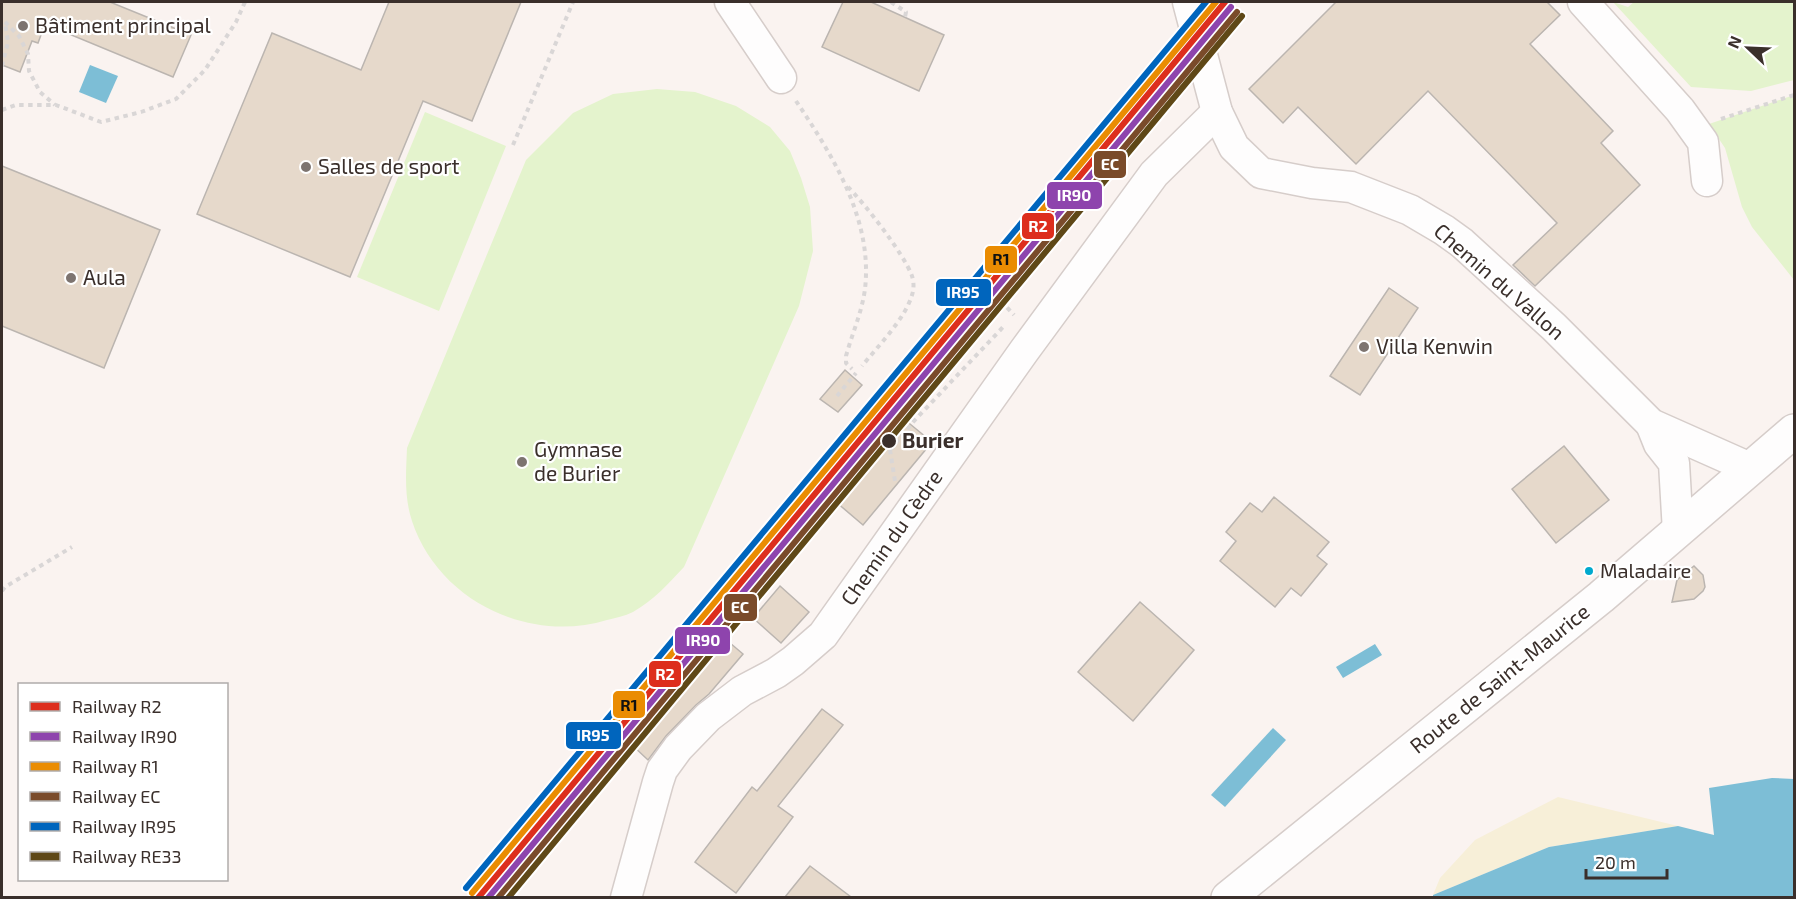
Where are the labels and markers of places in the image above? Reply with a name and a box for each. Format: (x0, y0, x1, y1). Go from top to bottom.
place label: Bâtiment principal (35, 12, 212, 37)
marker: Bâtiment principal (16, 19, 30, 33)
place label: Salles de sport (318, 153, 460, 178)
marker: Salles de sport (299, 160, 313, 174)
place label: Aula (83, 264, 126, 289)
marker: Aula (64, 271, 78, 285)
place label: Villa Kenwin (1376, 333, 1493, 358)
marker: Villa Kenwin (1357, 340, 1371, 354)
place label: Burier (902, 427, 963, 452)
marker: Burier (880, 432, 898, 450)
place label: Gymnase de Burier (534, 436, 622, 485)
marker: Gymnase de Burier (515, 455, 529, 469)
place label: Maladaire (1600, 558, 1691, 582)
marker: Maladaire (1583, 565, 1595, 577)

